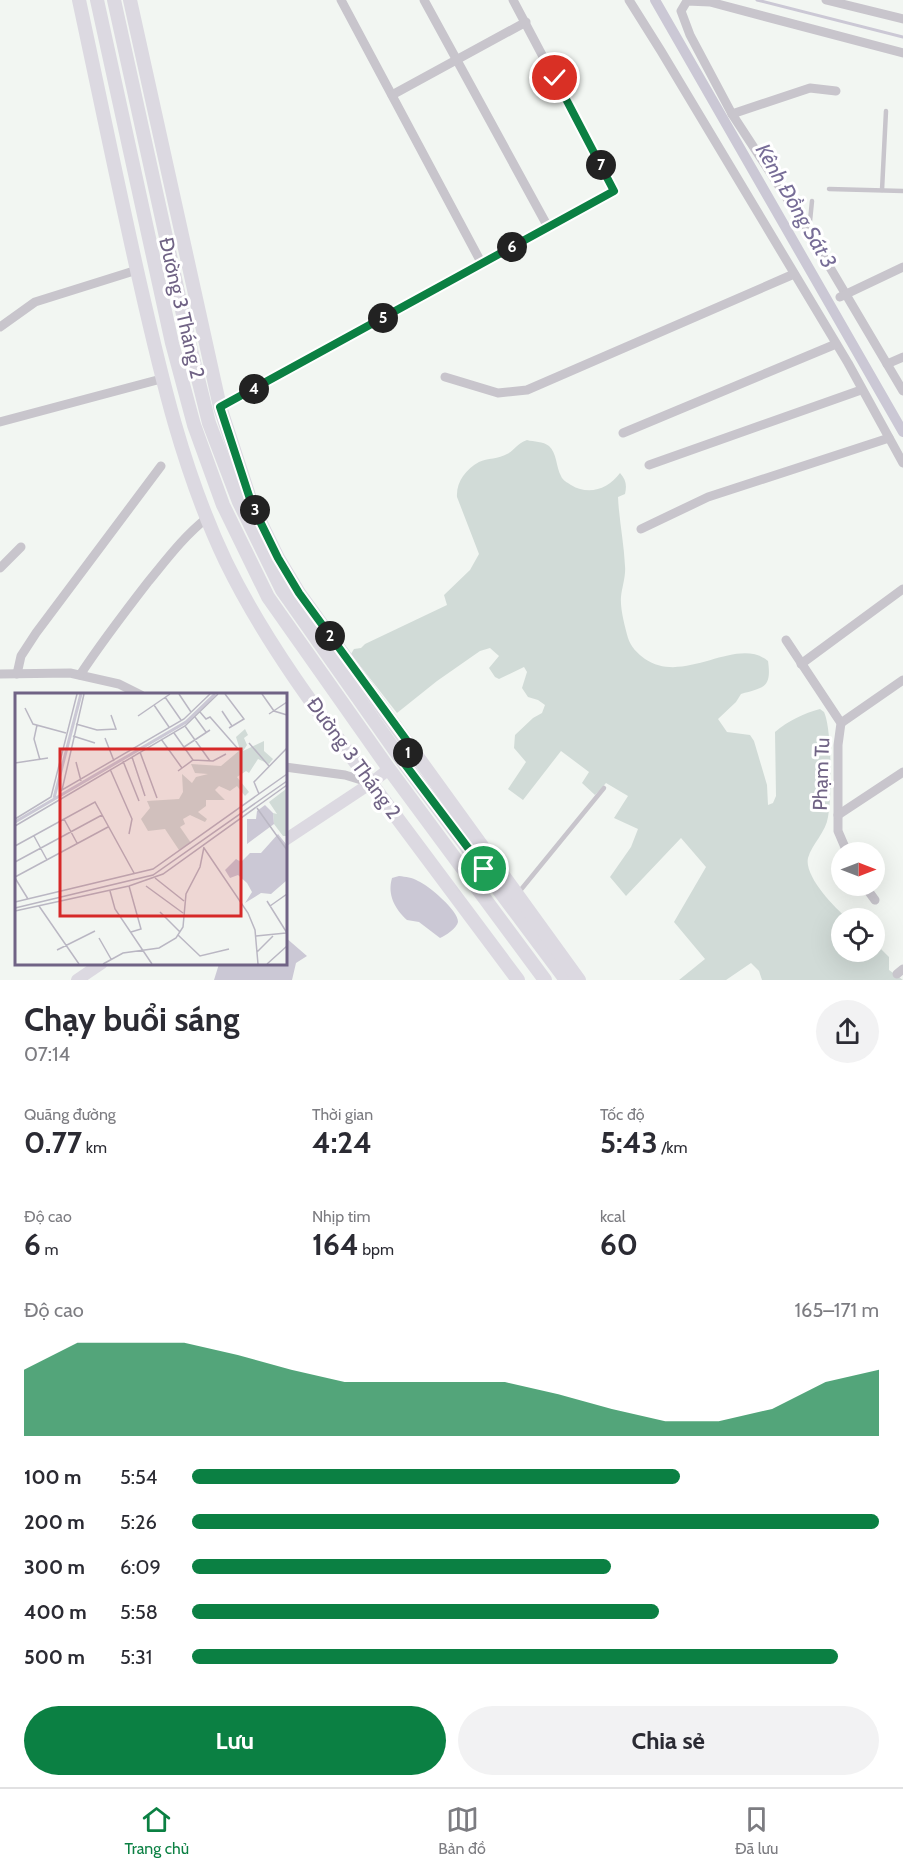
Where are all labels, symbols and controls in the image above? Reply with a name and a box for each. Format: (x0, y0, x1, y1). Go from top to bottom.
pin (529, 52, 580, 103)
icon: check (538, 61, 571, 94)
water label: Kênh Đồng Sát 3 (751, 139, 842, 273)
pin: 7 (586, 150, 616, 180)
text: 7 (597, 155, 605, 174)
pin: 6 (497, 232, 527, 262)
street label: Đường 3 Tháng 2 (154, 235, 210, 381)
text: 6 (508, 237, 517, 256)
pin: 5 (368, 303, 398, 333)
text: 5 (379, 308, 387, 327)
pin: 4 (239, 374, 269, 404)
text: 4 (249, 379, 259, 398)
pin: 3 (240, 495, 270, 525)
text: 3 (251, 500, 259, 519)
pin: 2 (315, 621, 345, 651)
text: 2 (326, 626, 334, 645)
inset map (15, 693, 286, 965)
street label: Đường 3 Tháng 2 (302, 693, 406, 823)
street label: Phạm Tu (808, 737, 834, 811)
pin: 1 (393, 738, 423, 768)
text: 1 (405, 743, 411, 762)
north arrow (831, 842, 885, 896)
map controls (831, 842, 885, 962)
pin (458, 843, 509, 894)
icon: arrive (467, 852, 500, 885)
button: locate (831, 908, 885, 962)
text: Chạy buổi sáng (24, 999, 240, 1039)
button: share (816, 1000, 879, 1063)
text: 07:14 (24, 1042, 70, 1066)
text: Quãng đường (24, 1105, 116, 1124)
text: Thời gian (312, 1105, 373, 1124)
text: Tốc độ (600, 1105, 645, 1124)
text: 0.77 (24, 1124, 82, 1161)
text: 4:24 (312, 1124, 372, 1161)
text: 5:43 (600, 1124, 658, 1161)
text: km (82, 1138, 107, 1157)
text: /km (658, 1138, 688, 1157)
text: Độ cao (24, 1207, 72, 1226)
text: Nhịp tim (312, 1207, 371, 1226)
text: kcal (600, 1207, 626, 1226)
text: 6 (24, 1226, 41, 1263)
text: 164 (312, 1226, 359, 1263)
text: 60 (600, 1226, 638, 1263)
text: m (41, 1240, 59, 1259)
text: bpm (359, 1240, 394, 1259)
text: Độ cao (24, 1298, 84, 1322)
text: 165–171 m (795, 1298, 879, 1322)
text: 100 m (24, 1465, 82, 1489)
text: 5:54 (120, 1465, 157, 1489)
text: 200 m (24, 1510, 85, 1534)
text: 5:26 (120, 1510, 157, 1534)
text: 300 m (24, 1555, 85, 1579)
text: 6:09 (120, 1555, 161, 1579)
text: 400 m (24, 1600, 87, 1624)
text: 5:58 (120, 1600, 158, 1624)
text: 500 m (24, 1645, 85, 1669)
text: 5:31 (120, 1645, 152, 1669)
button: Lưu (24, 1706, 446, 1775)
button: Chia sẻ (458, 1706, 879, 1775)
tab: Trang chủ (125, 1803, 189, 1858)
tab: Bản đồ (438, 1803, 486, 1858)
tab: Đã lưu (735, 1803, 778, 1858)

